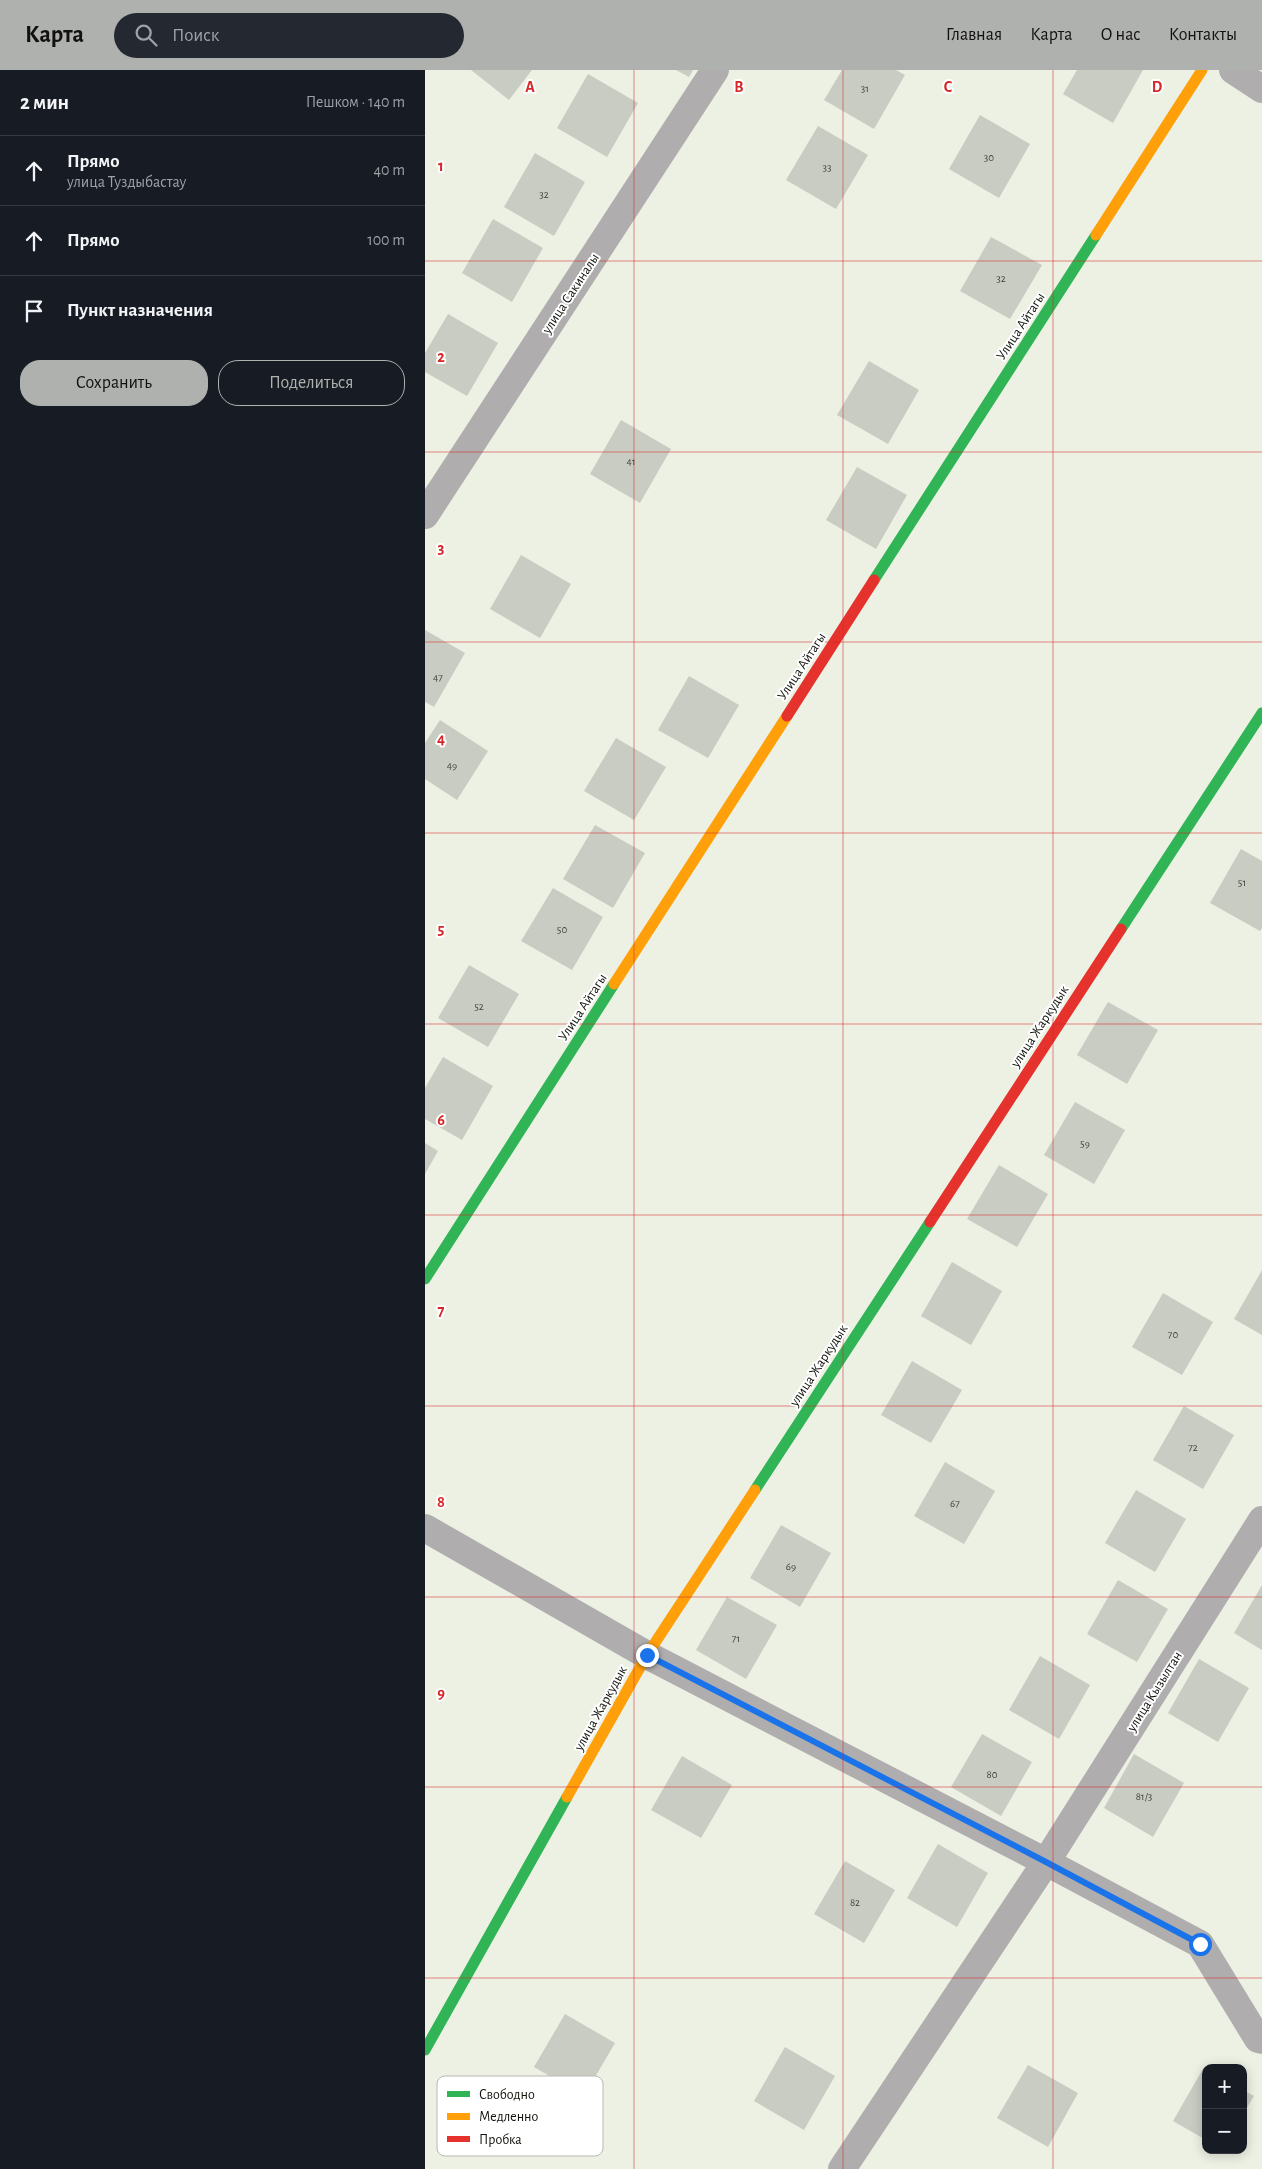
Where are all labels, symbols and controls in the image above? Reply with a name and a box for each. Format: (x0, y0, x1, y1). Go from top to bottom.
search box (114, 13, 464, 58)
icon: search (132, 21, 160, 49)
text: Карта (25, 23, 84, 47)
text: Поиск (172, 26, 219, 45)
text: Главная (946, 26, 1002, 44)
text: Карта (1030, 26, 1072, 44)
text: О нас (1100, 26, 1141, 44)
text: Контакты (1169, 26, 1237, 44)
text: A (525, 79, 535, 95)
text: B (734, 79, 744, 95)
text: C (944, 79, 953, 95)
text: D (1152, 79, 1163, 95)
house number: 31 (861, 83, 869, 94)
text: 2 мин (20, 92, 69, 113)
text: Пешком · 140 m (306, 94, 405, 110)
text: Прямо (67, 152, 120, 171)
house number: 30 (984, 152, 994, 163)
icon: ahead (20, 157, 48, 185)
text: 1 (438, 158, 444, 174)
text: 40 m (373, 162, 405, 178)
house number: 33 (822, 162, 832, 173)
text: улица Туздыбастау (67, 174, 186, 190)
house number: 32 (539, 189, 549, 200)
icon: ahead (20, 227, 48, 255)
text: Прямо (67, 231, 120, 250)
text: 100 m (367, 232, 405, 248)
street label: улица Сакиналы (539, 251, 602, 337)
house number: 32 (996, 273, 1006, 284)
street label: Улица Айтагы (994, 290, 1048, 363)
icon: arrive (20, 297, 48, 325)
text: Пункт назначения (67, 301, 213, 320)
text: 2 (437, 349, 445, 365)
button: Сохранить (20, 360, 208, 406)
button: Поделиться (218, 360, 405, 406)
house number: 41 (626, 456, 636, 467)
text: 3 (438, 540, 445, 556)
street label: Улица Айтагы (775, 630, 829, 703)
house number: 47 (433, 672, 443, 683)
text: 4 (437, 731, 445, 747)
house number: 49 (447, 760, 457, 771)
house number: 51 (1238, 877, 1246, 888)
text: 5 (438, 921, 445, 937)
house number: 50 (557, 924, 567, 935)
street label: Улица Айтагы (556, 971, 610, 1044)
street label: улица Жаркудык (1008, 983, 1072, 1071)
house number: 52 (474, 1001, 484, 1012)
text: 6 (437, 1112, 445, 1128)
house number: 59 (1080, 1138, 1090, 1149)
text: 7 (438, 1303, 445, 1319)
street label: улица Жаркудык (787, 1322, 851, 1410)
house number: 70 (1168, 1329, 1178, 1340)
house number: 72 (1188, 1442, 1198, 1453)
text: 8 (437, 1494, 445, 1510)
house number: 67 (950, 1498, 960, 1509)
house number: 69 (786, 1561, 796, 1572)
house number: 71 (732, 1633, 740, 1644)
route end (636, 1644, 659, 1667)
street label: улица Кызылтан (1124, 1649, 1185, 1735)
street label: улица Жаркудык (571, 1663, 630, 1754)
text: 9 (437, 1685, 445, 1701)
house number: 80 (986, 1769, 998, 1780)
house number: 81/3 (1136, 1791, 1153, 1802)
house number: 82 (850, 1897, 860, 1908)
route start (1189, 1933, 1212, 1956)
map controls (1202, 2064, 1247, 2154)
button: + (1202, 2064, 1247, 2109)
legend (437, 2076, 603, 2156)
text: Свободно (479, 2088, 535, 2102)
button: − (1202, 2109, 1247, 2154)
text: Медленно (479, 2110, 538, 2124)
text: Пробка (479, 2133, 522, 2147)

